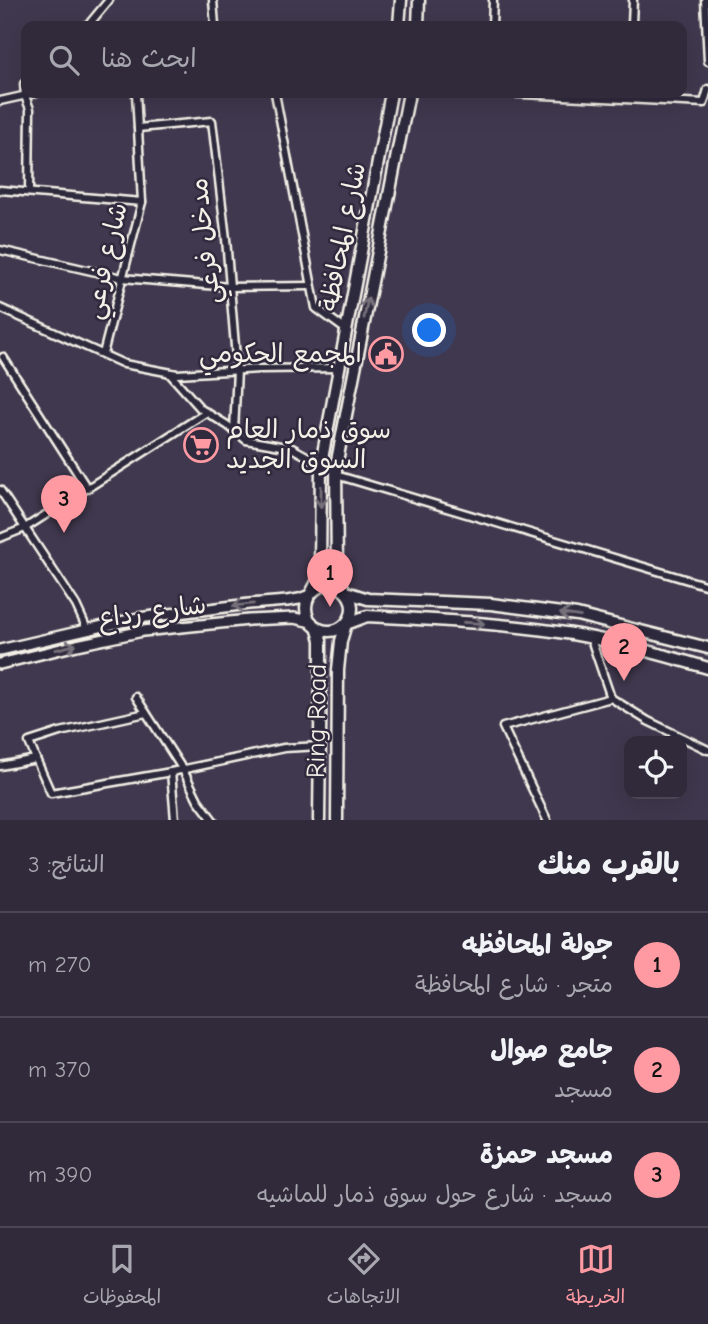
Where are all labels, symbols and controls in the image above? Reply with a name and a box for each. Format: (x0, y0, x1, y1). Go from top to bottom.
search box (21, 21, 687, 98)
icon: search (45, 41, 83, 79)
text: ابحث هنا (101, 44, 197, 74)
street label: شارع المحافظة (314, 160, 374, 314)
street label: مدخل فرعي (183, 176, 234, 306)
street label: شارع فرعي (78, 200, 141, 324)
one-way arrow (359, 297, 373, 320)
your location (412, 313, 446, 347)
public building icon: المجمع الحكومي (367, 335, 405, 373)
place label: المجمع الحكومي (199, 339, 362, 376)
place label: سوق ذمار العام السوق الجديد (226, 415, 391, 476)
supermarket icon: سوق ذمار العام السوق الجديد (182, 426, 220, 464)
pin: 3 (41, 475, 87, 533)
one-way arrow (314, 486, 327, 509)
pin: 1 (307, 549, 353, 607)
street label: شارع رداع (96, 590, 208, 636)
one-way arrow (232, 599, 255, 612)
one-way arrow (559, 608, 582, 621)
one-way arrow (462, 617, 485, 630)
pin: 2 (601, 623, 647, 681)
one-way arrow (54, 640, 77, 653)
street label: Ring Road (301, 664, 333, 778)
map controls (624, 736, 687, 799)
button: locate (624, 736, 687, 799)
text: بالقرب منك (538, 847, 680, 882)
text: النتائج: 3 (28, 851, 105, 878)
text: جولة المحافظه (462, 930, 613, 960)
text: 270 m (28, 951, 92, 978)
text: 1 (652, 951, 662, 978)
text: متجر · شارع المحافظة (415, 971, 613, 998)
text: جامع صوال (490, 1035, 613, 1065)
text: 370 m (28, 1056, 91, 1083)
text: 2 (651, 1056, 663, 1083)
text: مسجد (554, 1076, 613, 1103)
text: مسجد حمزة (480, 1140, 613, 1170)
text: 390 m (28, 1161, 93, 1188)
text: 3 (651, 1161, 663, 1188)
text: مسجد · شارع حول سوق ذمار للماشيه (256, 1181, 613, 1208)
tab: المحفوظات (83, 1240, 161, 1313)
tab: الاتجاهات (327, 1240, 400, 1313)
tab: الخريطة (566, 1240, 625, 1313)

